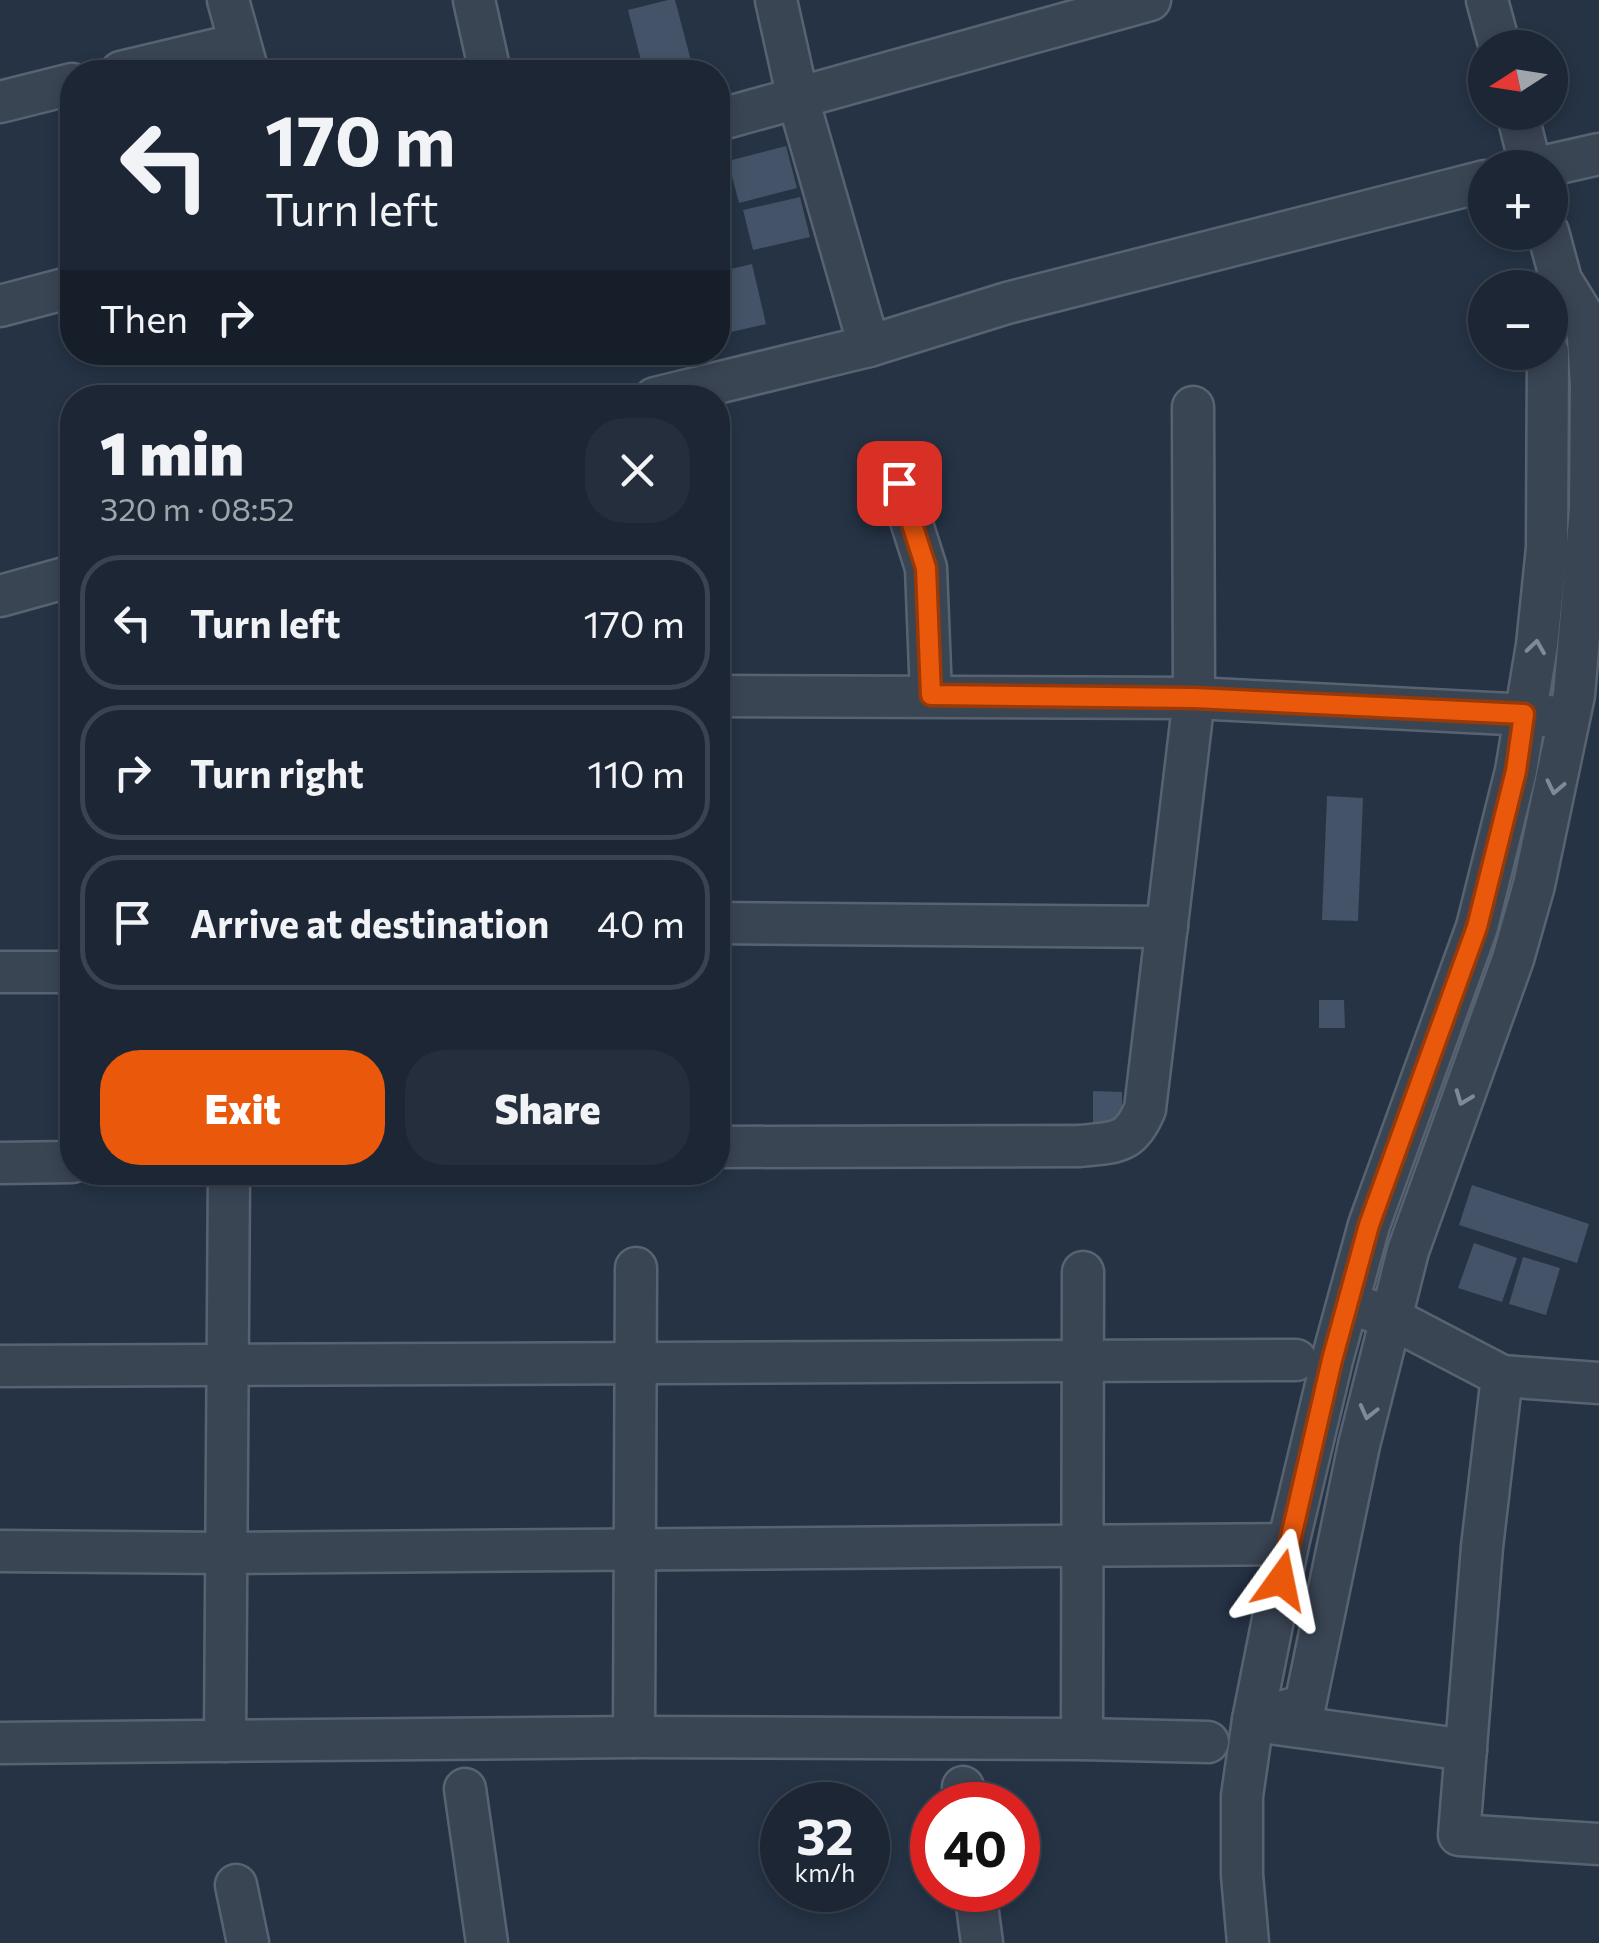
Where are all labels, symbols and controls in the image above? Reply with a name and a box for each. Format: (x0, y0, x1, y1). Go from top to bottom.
north arrow (1468, 30, 1568, 130)
map controls (1468, 30, 1568, 370)
text: 170 m (265, 95, 456, 180)
icon: left (100, 100, 230, 230)
button: + (1468, 150, 1568, 250)
text: Turn left (265, 180, 439, 235)
button: − (1468, 270, 1568, 370)
icon: right (208, 290, 263, 345)
text: Then (100, 294, 188, 341)
text: 1 min (100, 414, 244, 487)
button: close (585, 418, 690, 523)
pin (857, 441, 942, 526)
icon: arrive (872, 456, 927, 511)
text: 320 m · 08:52 (100, 488, 295, 528)
icon: left (105, 595, 160, 650)
text: Turn left (190, 599, 341, 646)
text: 170 m (584, 599, 685, 646)
one-way arrow (1525, 639, 1546, 655)
icon: right (105, 745, 160, 800)
text: Turn right (190, 749, 364, 796)
text: 110 m (587, 749, 685, 796)
one-way arrow (1545, 778, 1566, 795)
icon: arrive (105, 895, 160, 950)
text: Arrive at destination (190, 899, 549, 946)
text: 40 m (597, 899, 685, 946)
button: Exit (100, 1050, 385, 1165)
button: Share (405, 1050, 690, 1165)
one-way arrow (1454, 1089, 1475, 1106)
one-way arrow (1358, 1403, 1379, 1420)
position arrow (1229, 1528, 1333, 1632)
speed limit sign: 40 (910, 1782, 1040, 1912)
text: 32 (796, 1804, 854, 1865)
text: km/h (795, 1857, 855, 1887)

